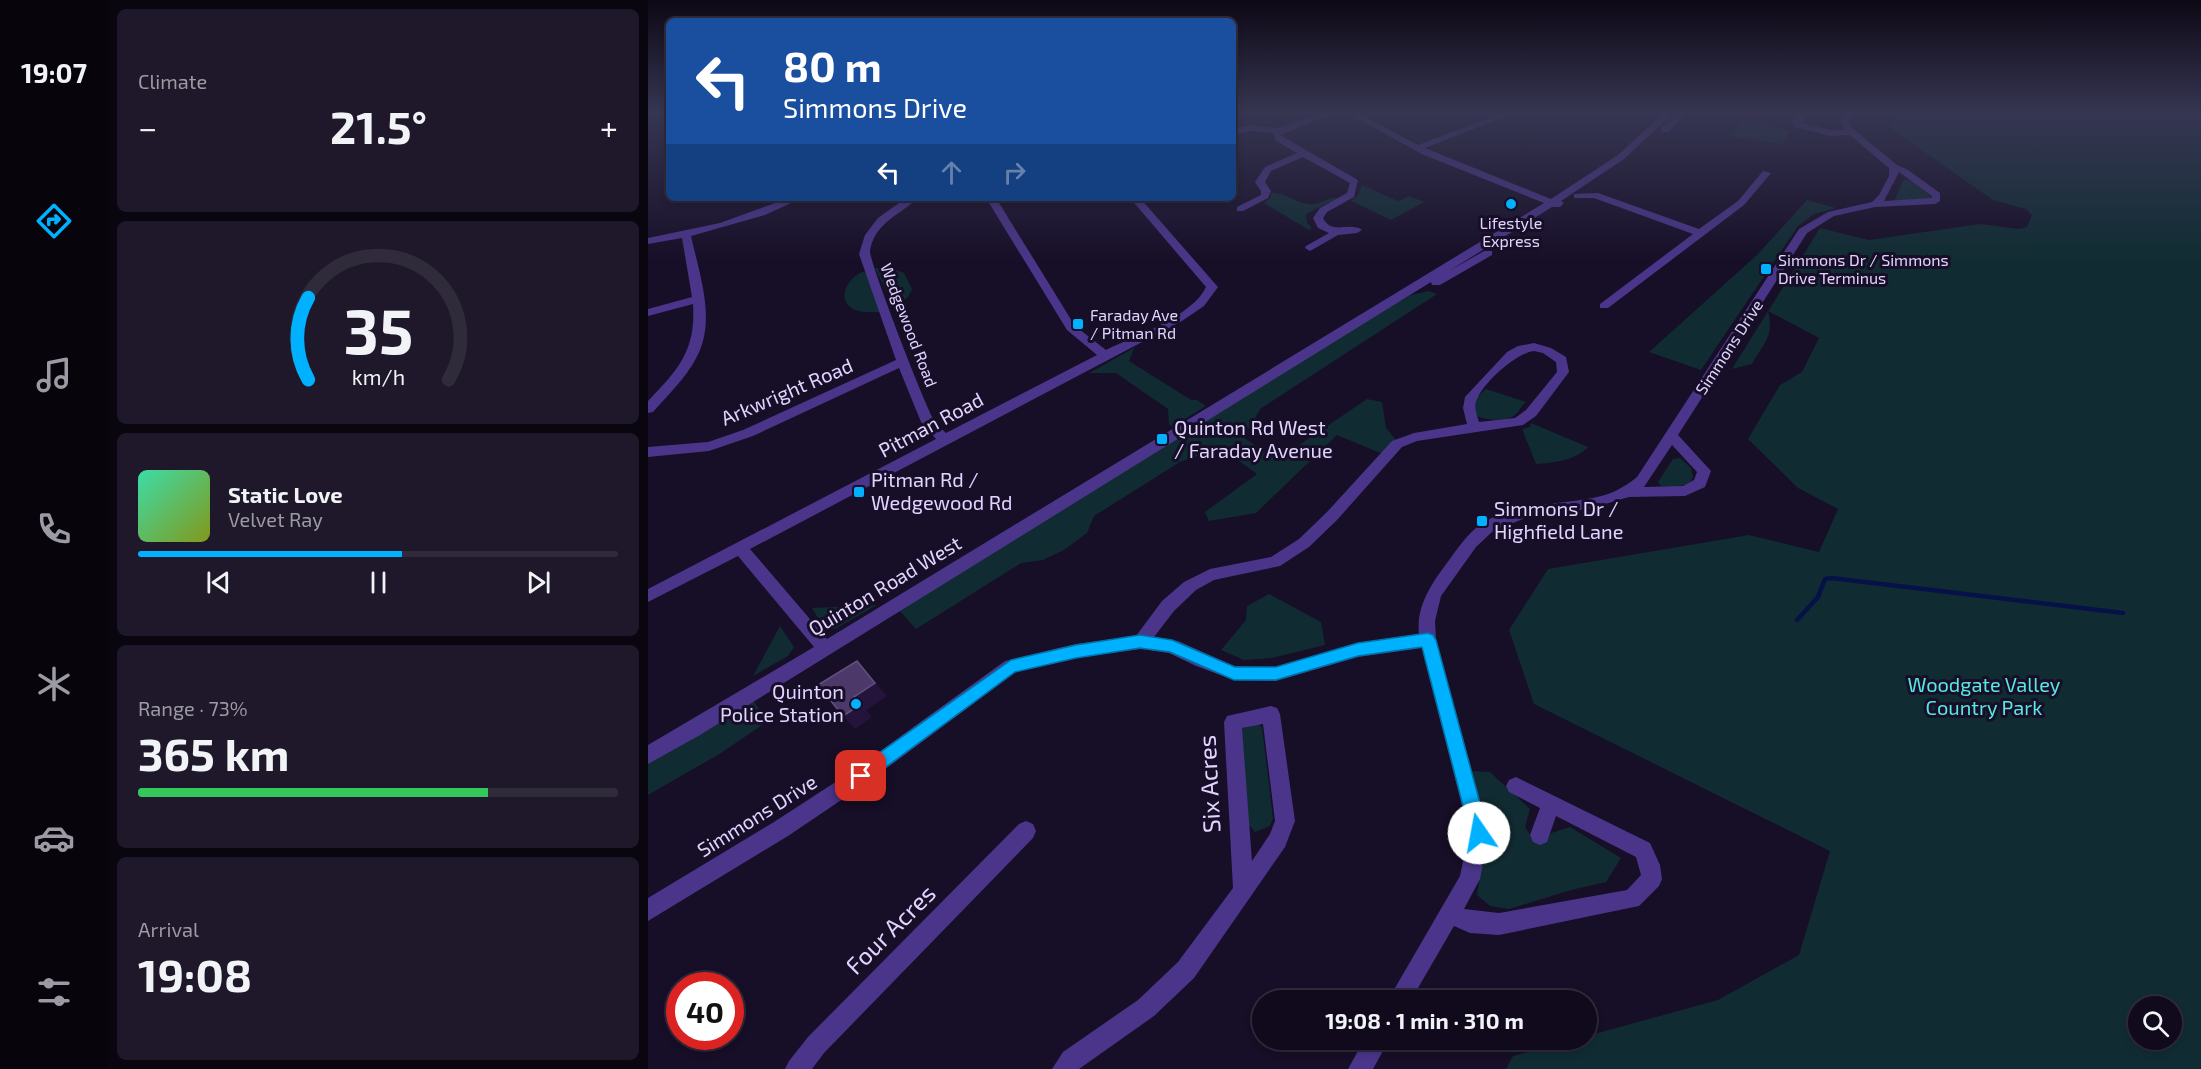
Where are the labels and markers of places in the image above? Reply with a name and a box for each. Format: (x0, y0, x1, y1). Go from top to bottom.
marker: Lifestyle Express (1504, 197, 1518, 211)
place label: Lifestyle Express (1480, 213, 1542, 250)
place label: Simmons Dr / Simmons Drive Terminus (1778, 250, 1949, 287)
marker: Simmons Dr / Simmons Drive Terminus (1759, 262, 1773, 276)
place label: Faraday Ave / Pitman Rd (1090, 305, 1178, 342)
marker: Faraday Ave / Pitman Rd (1071, 317, 1085, 331)
place label: Quinton Rd West / Faraday Avenue (1174, 415, 1333, 462)
marker: Quinton Rd West / Faraday Avenue (1155, 432, 1169, 446)
place label: Pitman Rd / Wedgewood Rd (871, 467, 1013, 514)
marker: Pitman Rd / Wedgewood Rd (852, 485, 866, 499)
place label: Simmons Dr / Highfield Lane (1494, 496, 1623, 543)
marker: Simmons Dr / Highfield Lane (1475, 514, 1489, 528)
place label: Quinton Police Station (720, 679, 844, 726)
marker: Quinton Police Station (849, 697, 863, 711)
pin (835, 750, 886, 801)

